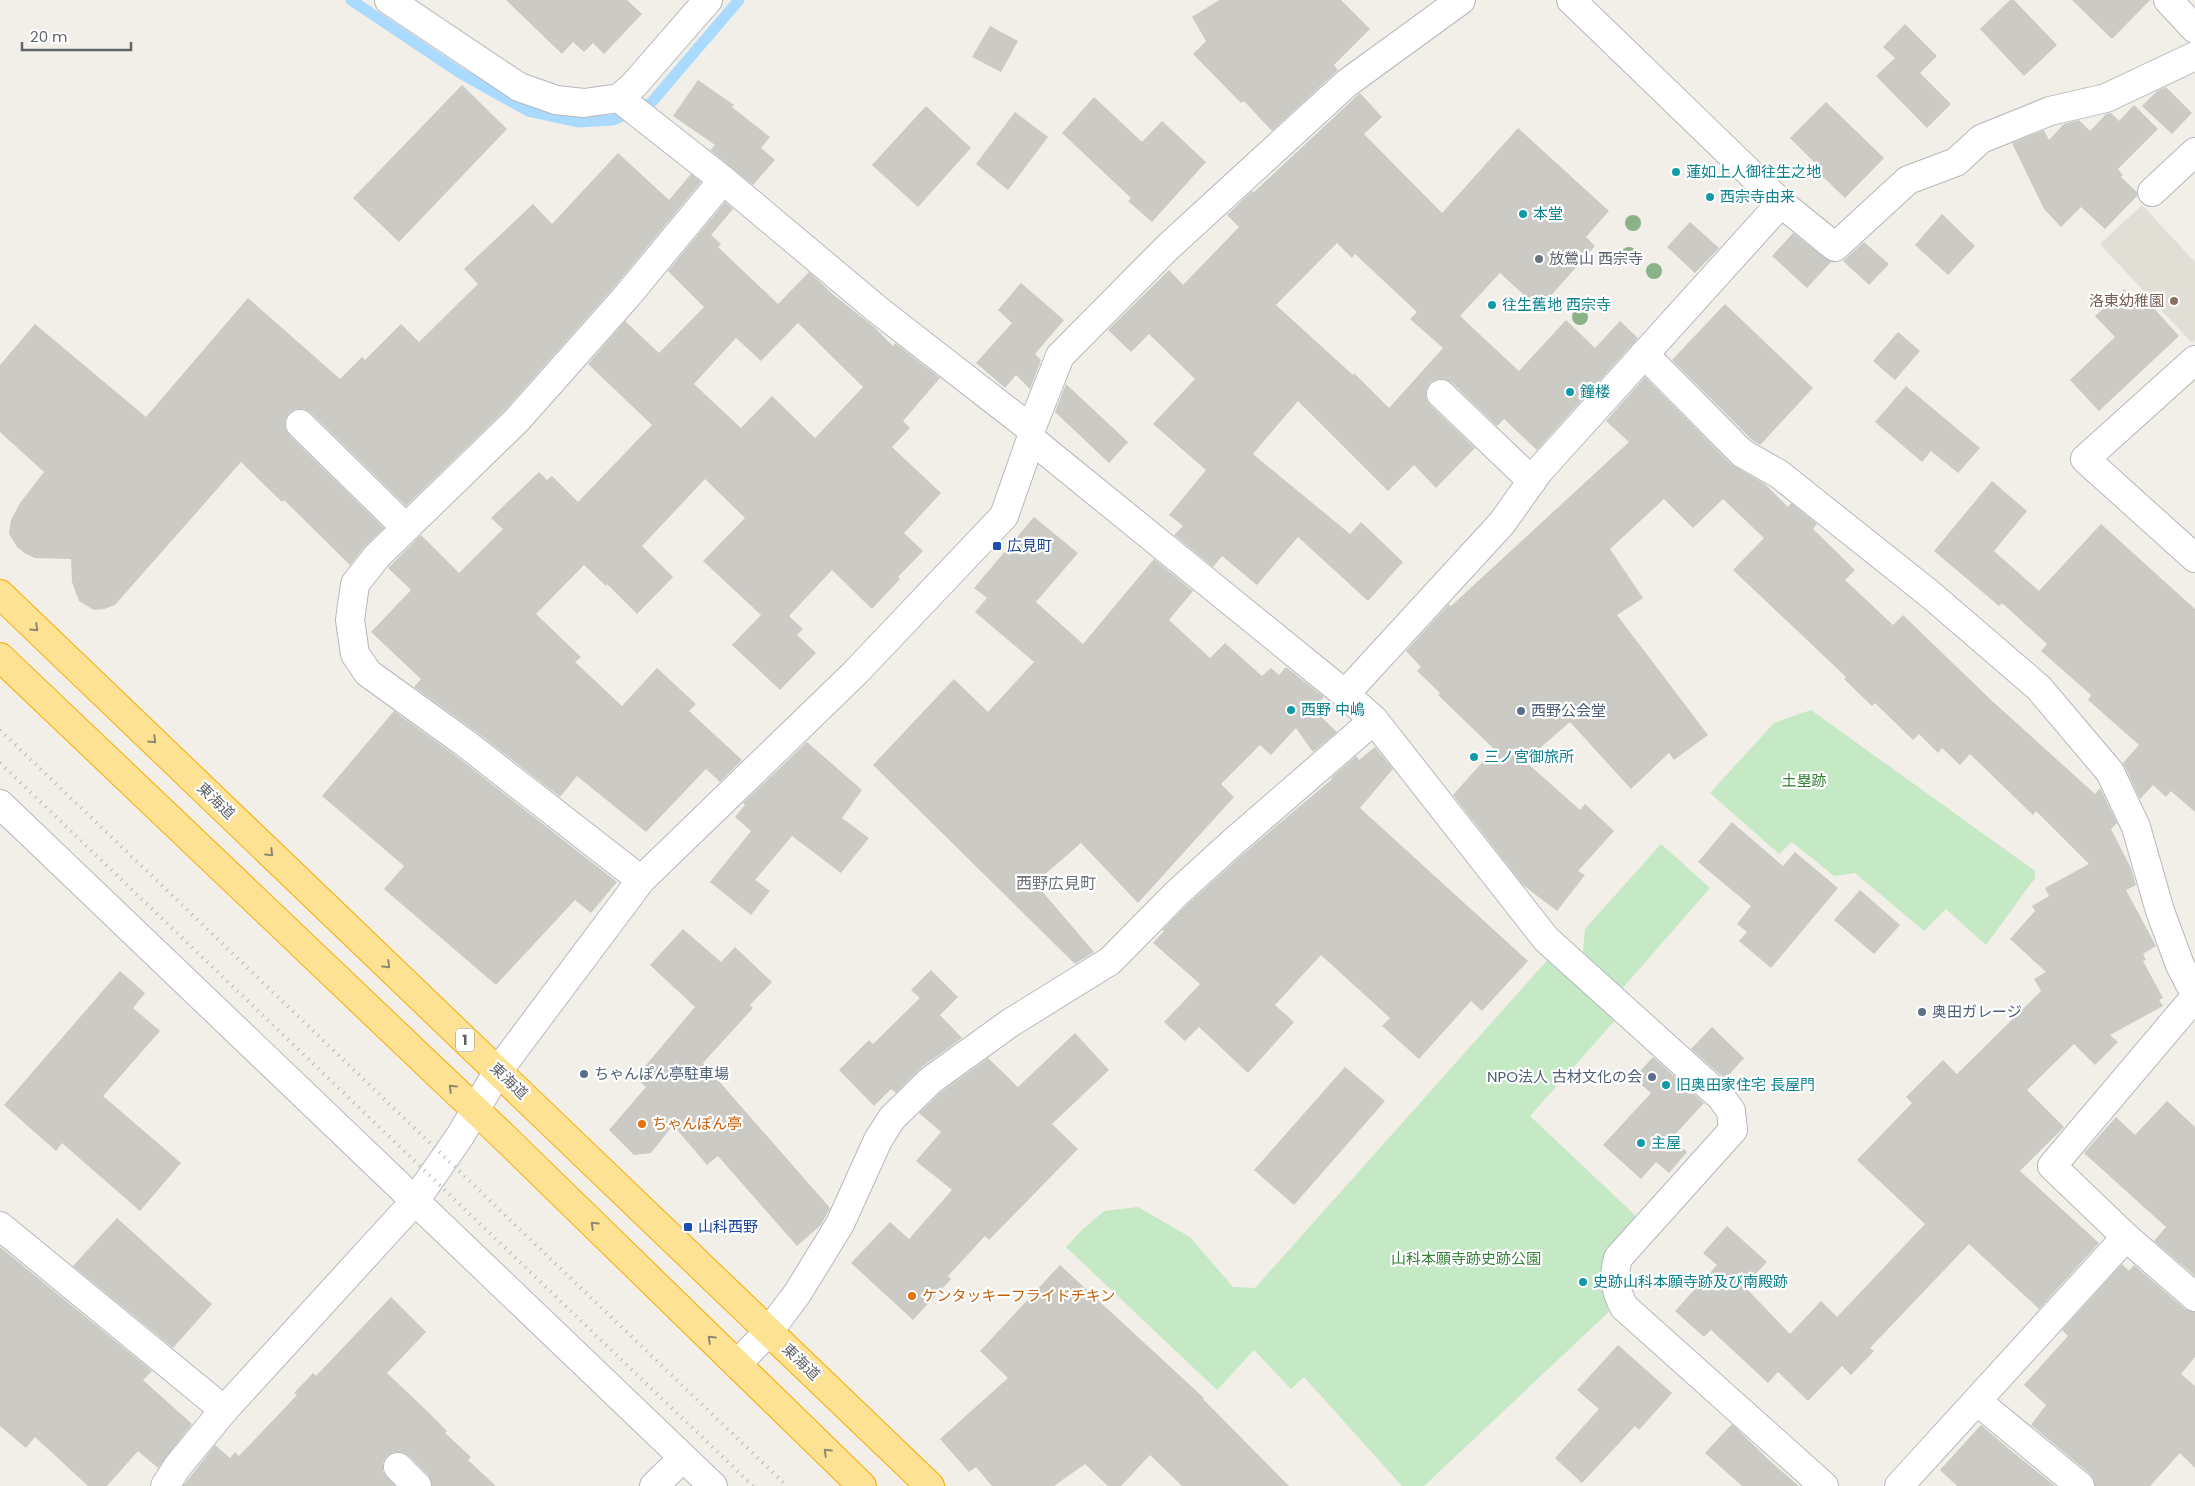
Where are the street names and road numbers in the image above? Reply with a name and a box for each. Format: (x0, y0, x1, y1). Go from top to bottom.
street label: 東海道 (193, 777, 240, 824)
road number: 1 (456, 1028, 474, 1052)
street label: 東海道 (486, 1057, 533, 1104)
street label: 東海道 (778, 1338, 825, 1385)

